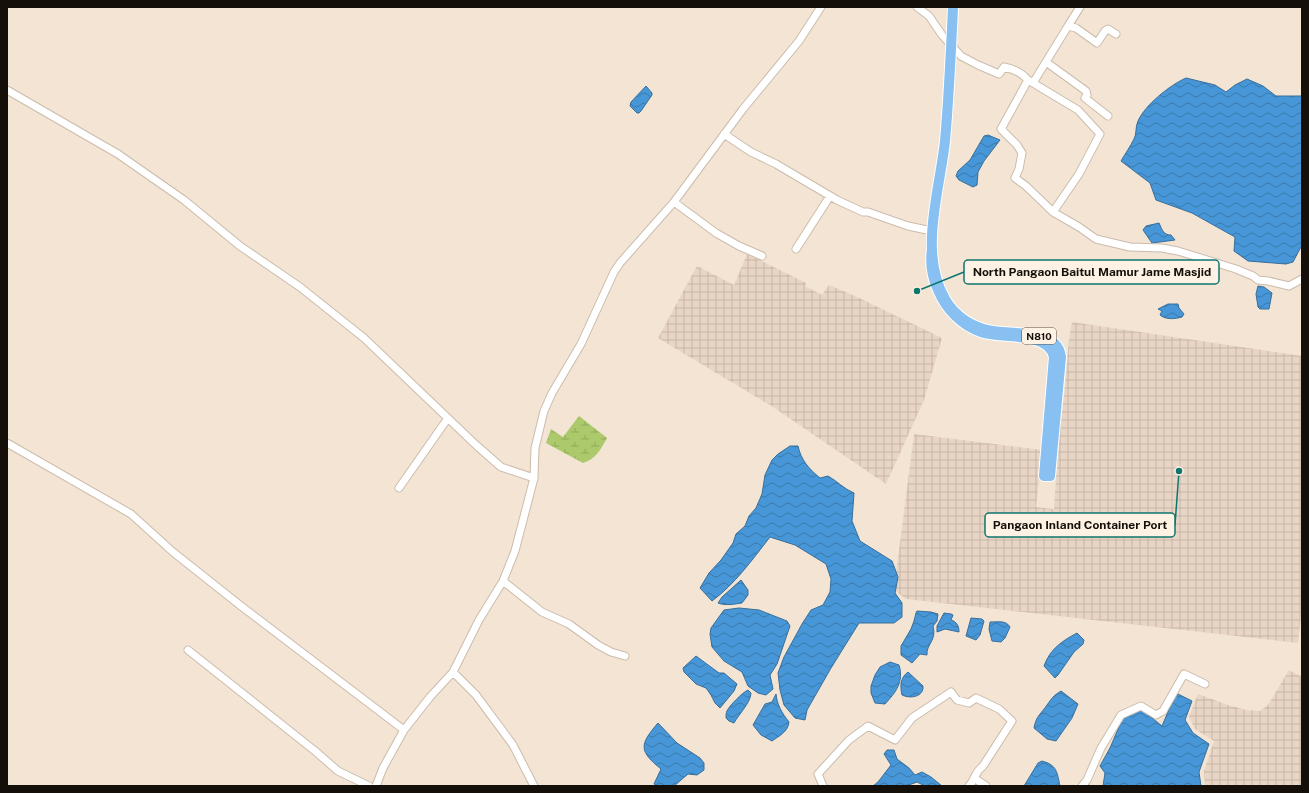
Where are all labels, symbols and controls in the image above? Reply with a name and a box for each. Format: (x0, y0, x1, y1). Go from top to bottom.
callout: North Pangaon Baitul Mamur Jame Masjid (964, 260, 1219, 284)
text: North Pangaon Baitul Mamur Jame Masjid (973, 265, 1211, 279)
road number: N810 (1022, 328, 1056, 344)
callout: Pangaon Inland Container Port (985, 513, 1175, 537)
text: Pangaon Inland Container Port (993, 518, 1167, 532)

